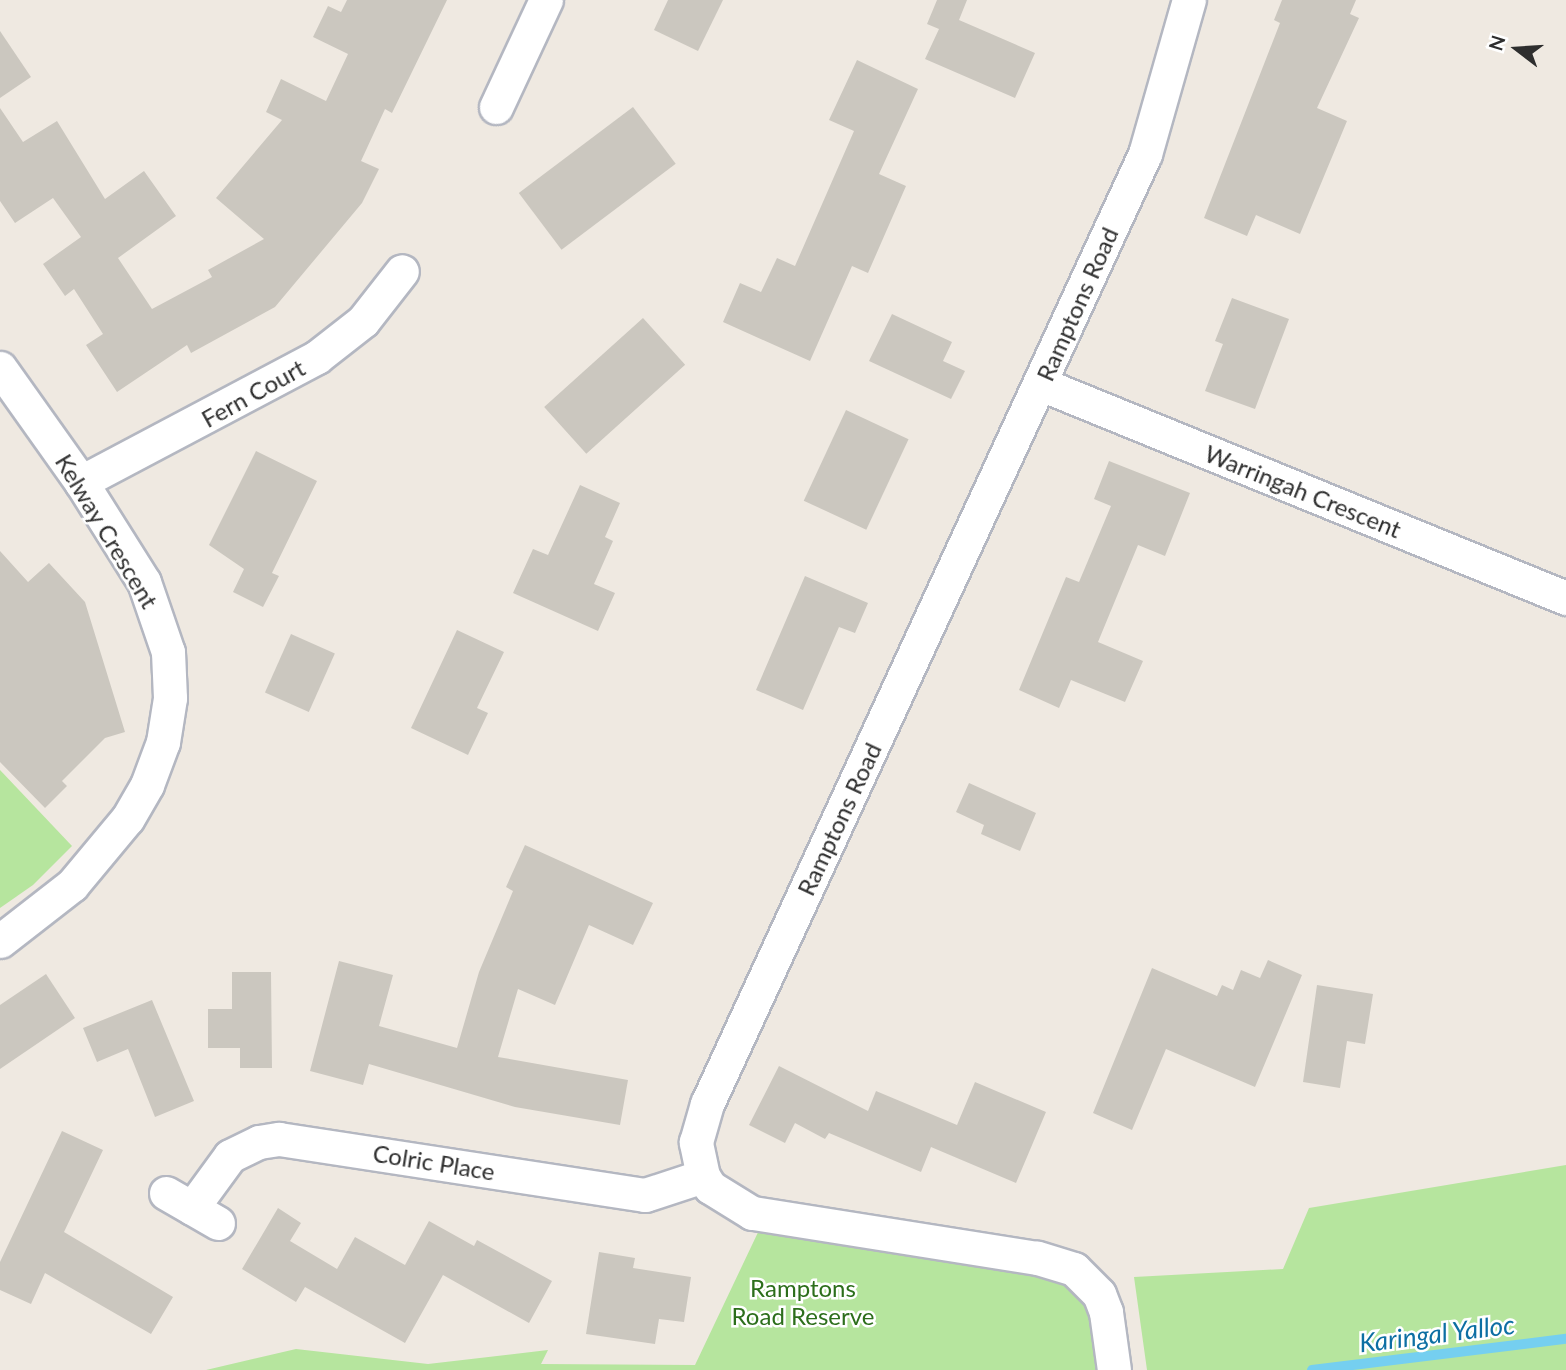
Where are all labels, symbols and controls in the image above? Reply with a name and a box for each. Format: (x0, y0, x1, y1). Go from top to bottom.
north arrow (1482, 14, 1552, 84)
text: N (1483, 32, 1510, 53)
street label: Ramptons Road (1030, 223, 1124, 385)
street label: Fern Court (196, 353, 310, 433)
street label: Warringah Crescent (1201, 439, 1405, 543)
street label: Kelway Crescent (50, 448, 164, 614)
street label: Ramptons Road (791, 738, 887, 900)
street label: Colric Place (371, 1138, 497, 1186)
park label: Ramptons Road Reserve (732, 1274, 874, 1330)
water label: Karingal Yalloc (1357, 1309, 1517, 1359)

